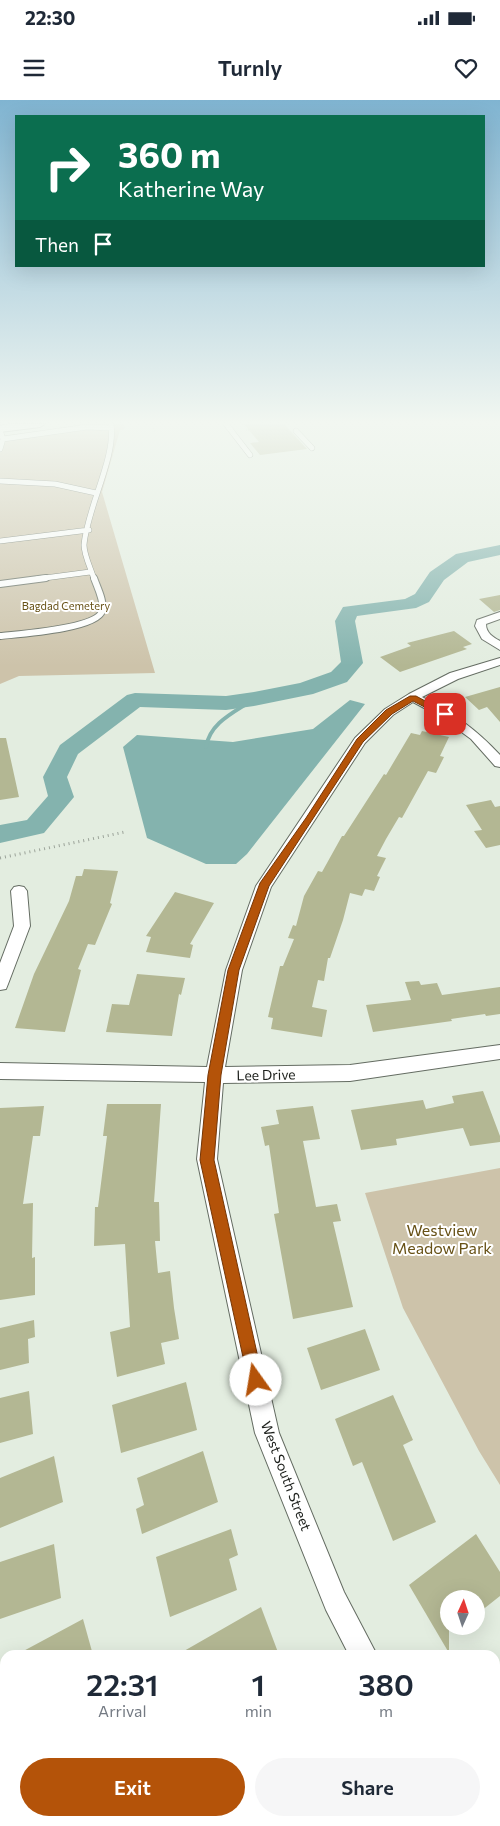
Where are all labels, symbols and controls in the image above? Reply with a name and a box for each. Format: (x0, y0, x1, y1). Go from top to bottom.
text: 22:30 (25, 6, 75, 29)
icon: menu (20, 54, 48, 82)
text: Turnly (218, 54, 282, 81)
icon: heart (452, 54, 480, 82)
text: 360 m (118, 132, 220, 175)
icon: right (35, 135, 100, 200)
text: Katherine Way (118, 175, 264, 202)
icon: arrive (89, 230, 117, 258)
text: Then (35, 233, 79, 256)
park label: Bagdad Cemetery (22, 599, 110, 612)
pin (424, 693, 466, 735)
icon: arrive (431, 700, 459, 728)
street label: Lee Drive (236, 1065, 296, 1084)
park label: Westview Meadow Park (392, 1220, 492, 1257)
position arrow (229, 1353, 281, 1405)
street label: West South Street (258, 1419, 315, 1533)
north arrow (440, 1590, 485, 1635)
map controls (440, 1590, 485, 1635)
text: 22:31 (86, 1665, 158, 1702)
text: 1 (252, 1665, 265, 1702)
text: 380 (358, 1665, 414, 1702)
text: Arrival (98, 1701, 147, 1720)
text: min (245, 1701, 272, 1720)
text: m (379, 1701, 393, 1720)
button: Exit (20, 1758, 245, 1816)
button: Share (255, 1758, 480, 1816)

